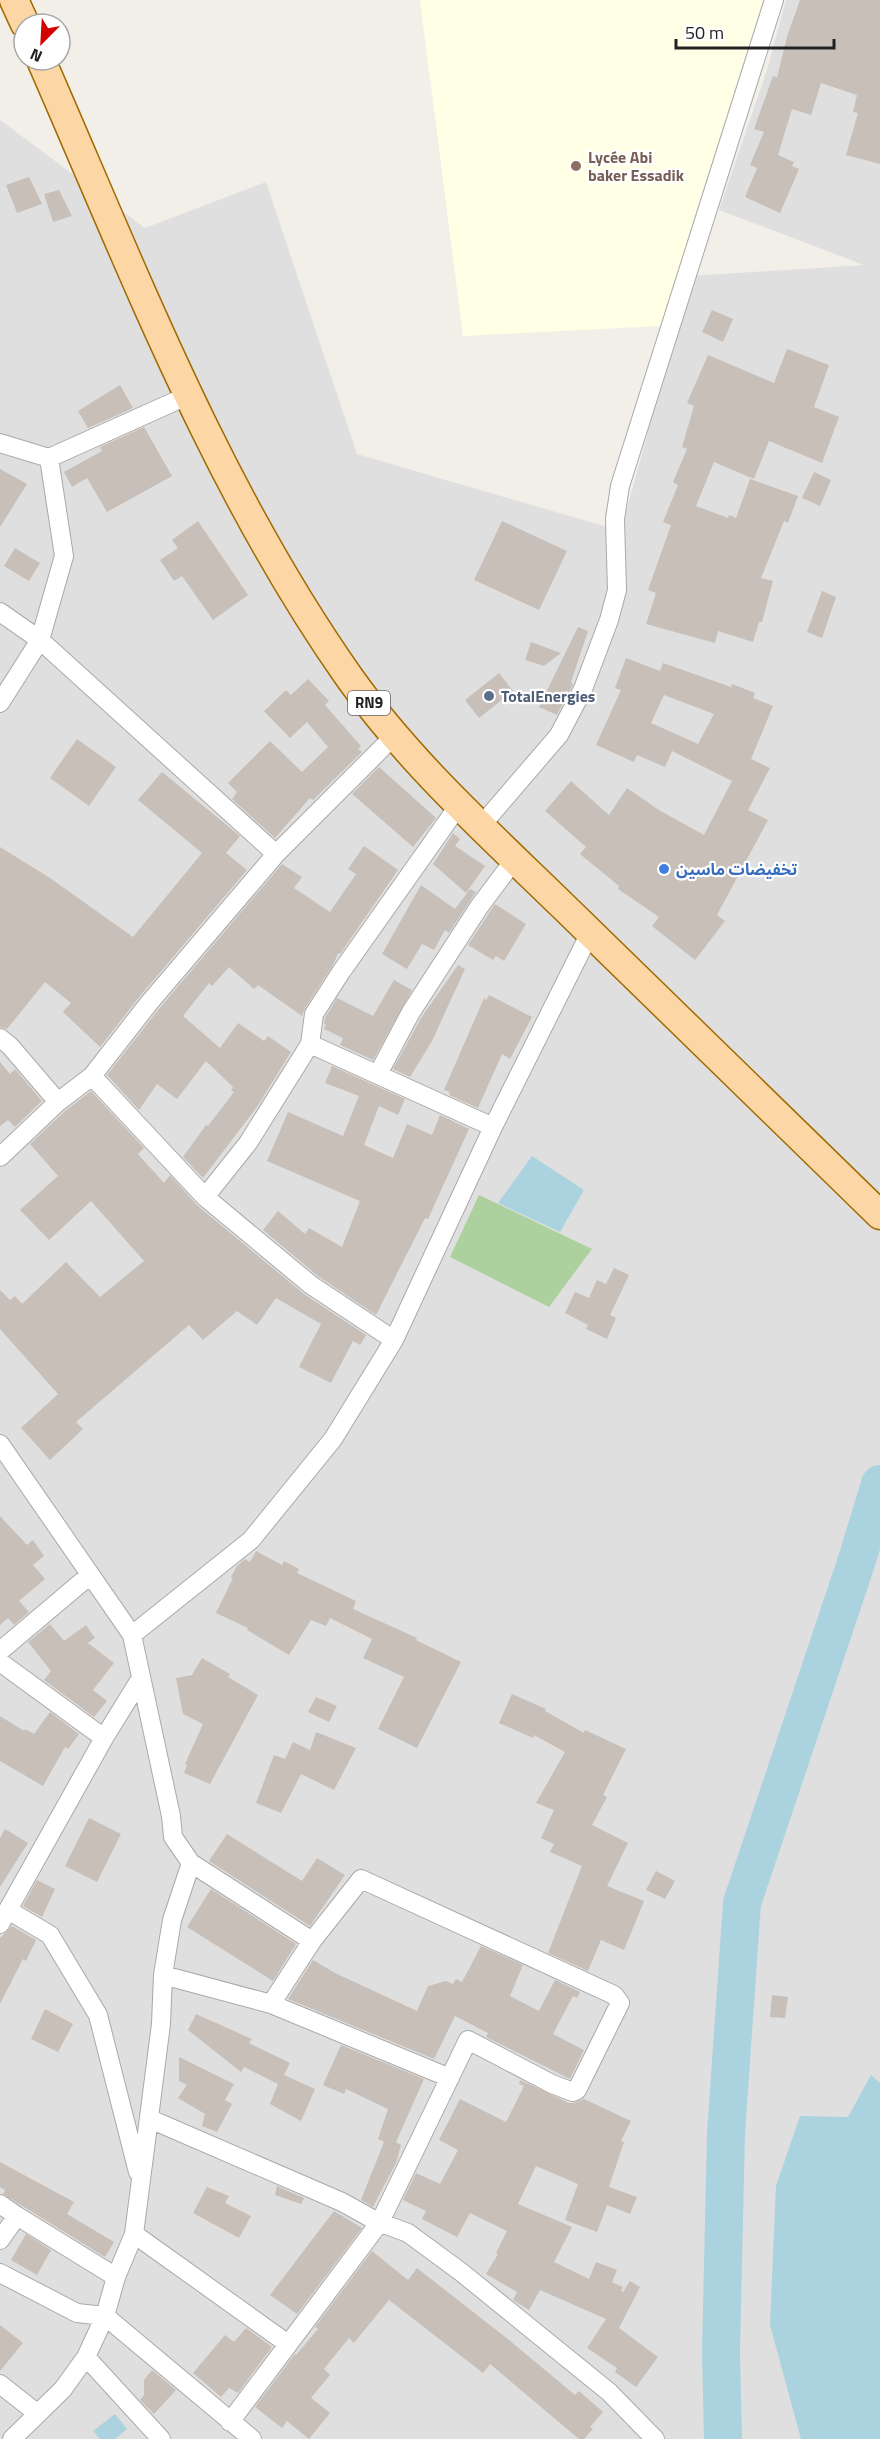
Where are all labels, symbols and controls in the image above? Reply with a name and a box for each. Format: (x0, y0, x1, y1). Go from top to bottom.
north arrow (12, 12, 72, 72)
scale bar (676, 12, 834, 50)
text: 50 m (685, 19, 724, 46)
text: N (26, 42, 46, 69)
place label: Lycée Abi baker Essadik (588, 145, 685, 187)
marker: Lycée Abi baker Essadik (569, 159, 583, 173)
place label: TotalEnergies (501, 684, 595, 708)
marker: TotalEnergies (482, 689, 496, 703)
road number: RN9 (348, 691, 390, 715)
place label: تخفيضات ماسين (676, 857, 798, 881)
marker: تخفيضات ماسين (657, 862, 671, 876)

